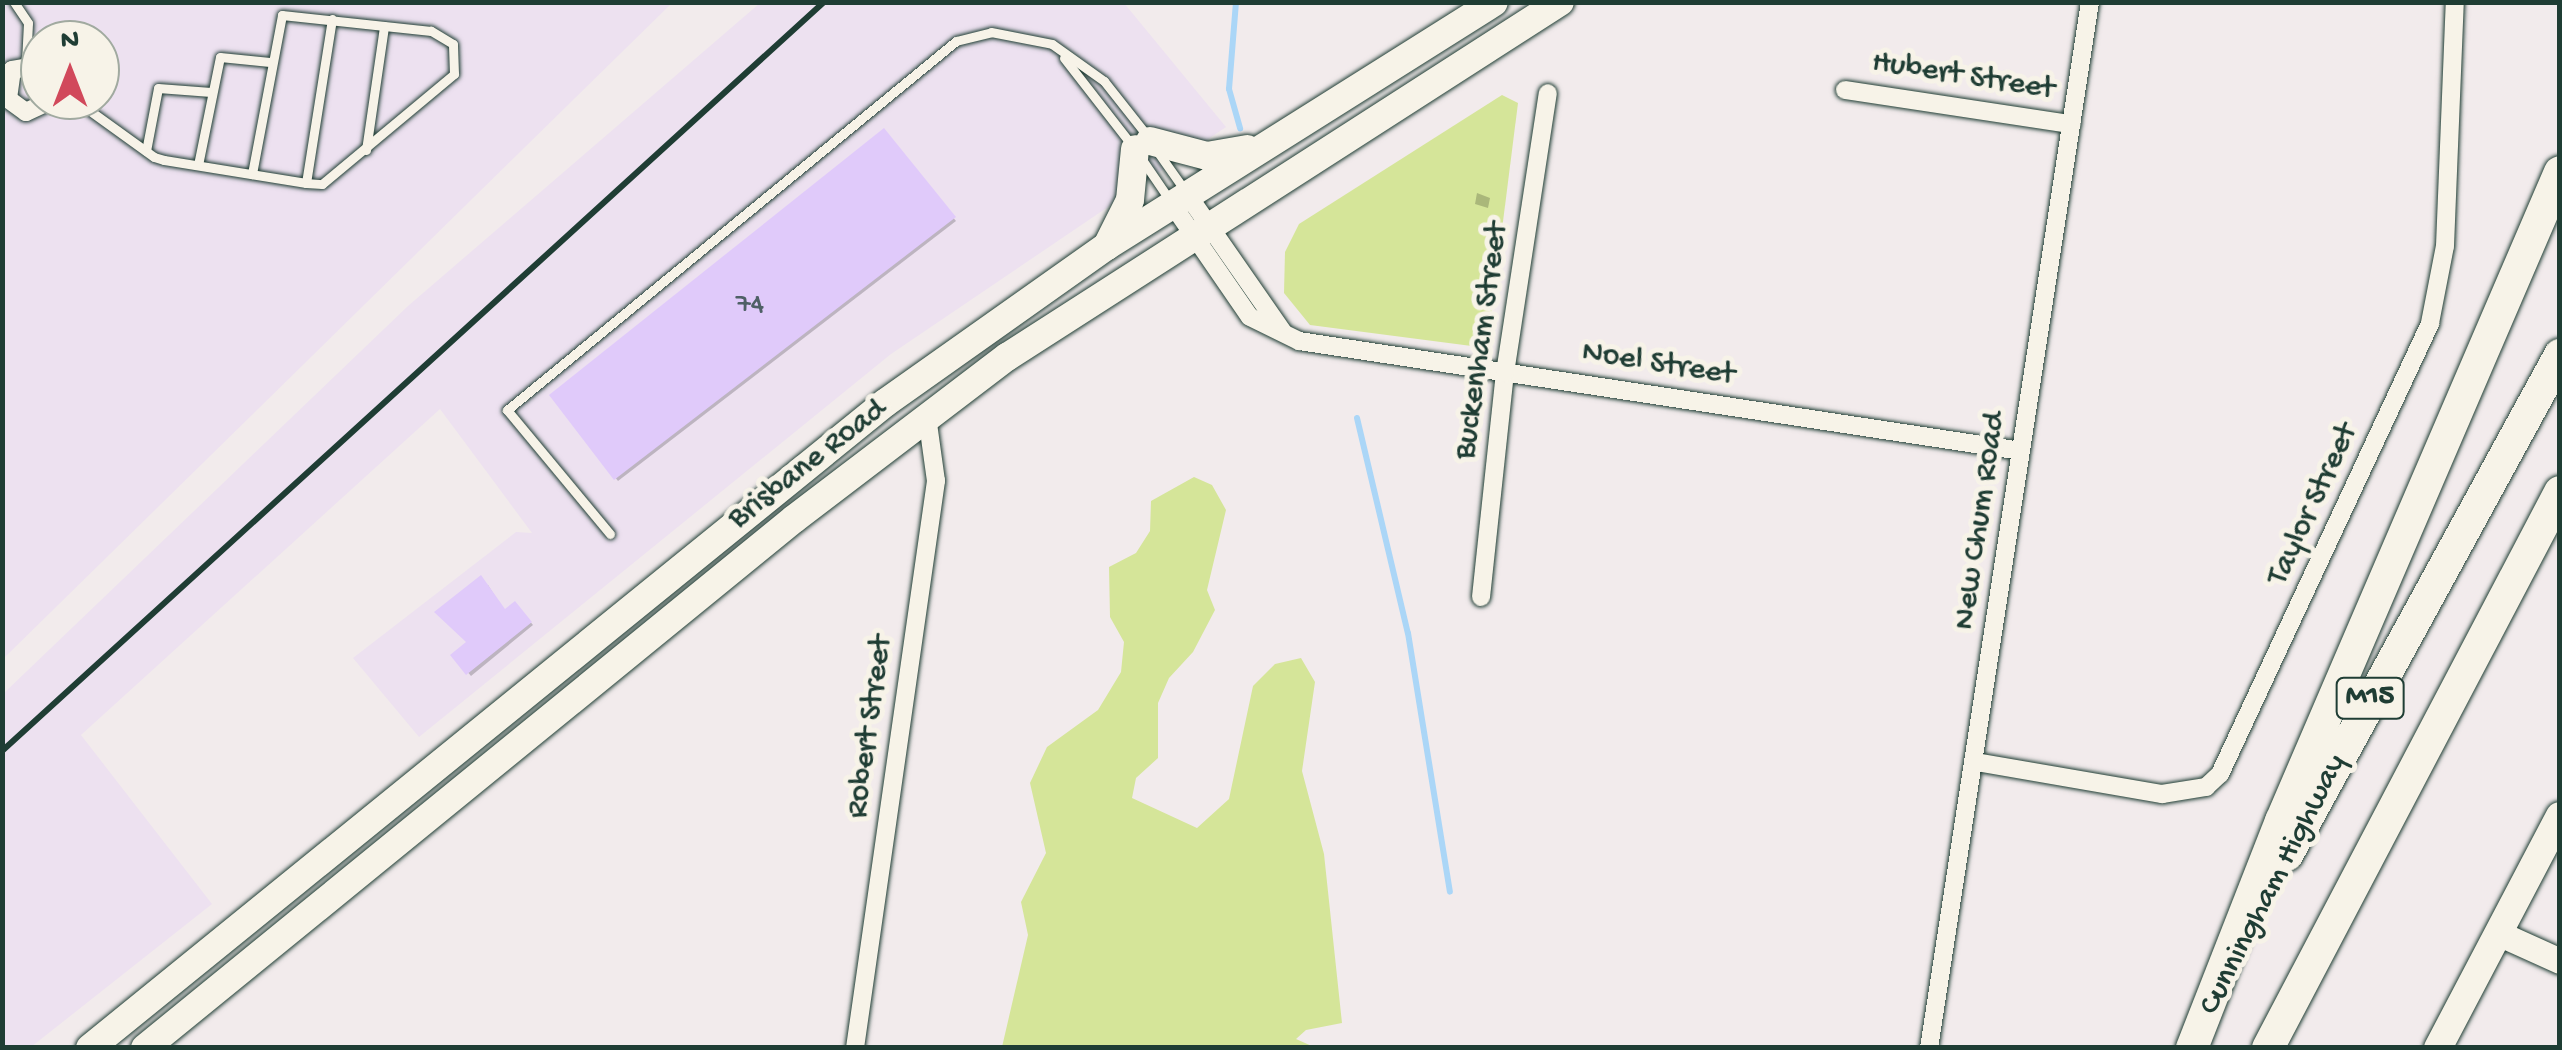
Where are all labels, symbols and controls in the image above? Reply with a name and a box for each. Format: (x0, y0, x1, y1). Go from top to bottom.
north arrow (20, 20, 120, 120)
text: N (61, 25, 79, 58)
street label: Hubert Street (1869, 44, 2057, 110)
street label: Buckenham Street (1447, 220, 1519, 462)
house number: 74 (736, 289, 764, 323)
street label: Noel Street (1579, 334, 1737, 396)
street label: Brisbane Road (721, 391, 895, 539)
street label: New Chum Road (1947, 410, 2015, 632)
street label: Taylor Street (2260, 418, 2368, 592)
street label: Robert Street (839, 633, 903, 821)
road number: M15 (2335, 673, 2405, 723)
street label: Cunningham Highway (2192, 748, 2356, 1022)

